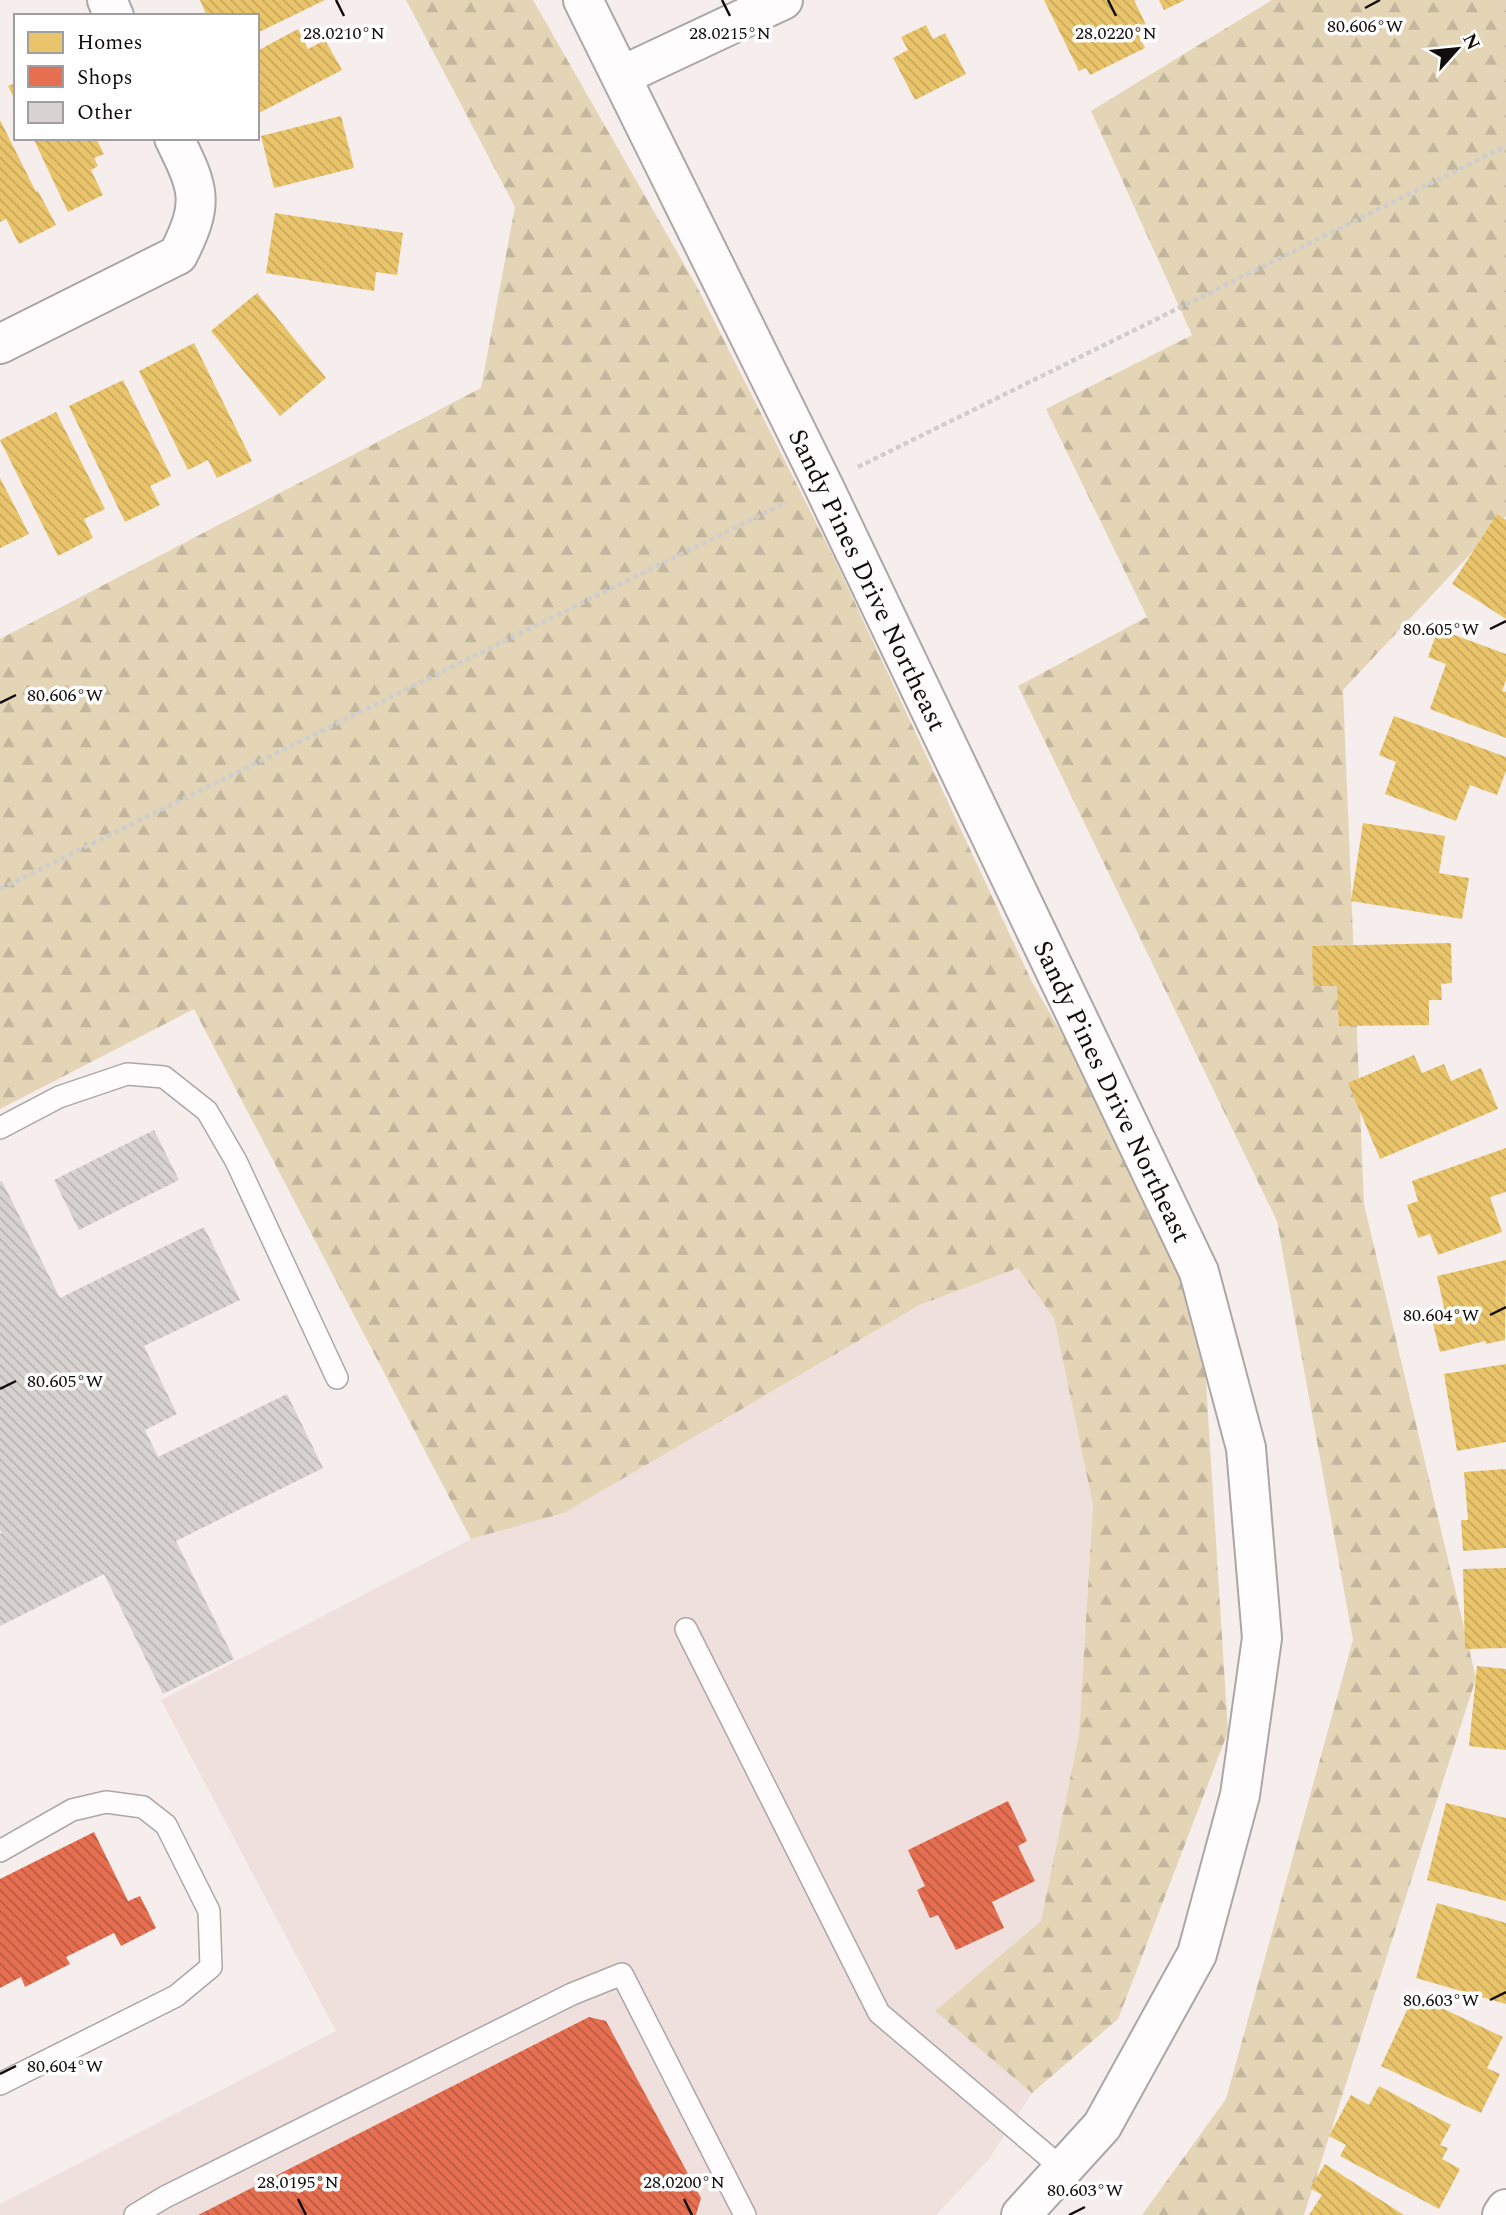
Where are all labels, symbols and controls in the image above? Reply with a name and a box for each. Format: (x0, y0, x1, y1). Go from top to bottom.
text: 80.606°W (1327, 13, 1403, 40)
legend (14, 14, 259, 140)
north arrow (1422, 14, 1492, 84)
text: 28.0210°N (303, 20, 385, 47)
text: 28.0215°N (689, 20, 771, 47)
text: 28.0220°N (1075, 20, 1157, 47)
text: Homes (77, 27, 143, 59)
text: N (1454, 28, 1487, 55)
text: Shops (77, 62, 133, 94)
text: Other (77, 97, 132, 129)
street label: Sandy Pines Drive Northeast (777, 422, 957, 738)
text: 80.605°W (1403, 616, 1479, 643)
text: 80.606°W (27, 682, 103, 709)
street label: Sandy Pines Drive Northeast (1022, 934, 1201, 1250)
text: 80.604°W (1403, 1302, 1479, 1329)
text: 80.605°W (27, 1368, 103, 1395)
text: 80.603°W (1403, 1987, 1479, 2014)
text: 80.604°W (27, 2053, 103, 2080)
text: 28.0195°N (257, 2169, 339, 2196)
text: 28.0200°N (643, 2169, 725, 2196)
text: 80.603°W (1047, 2177, 1123, 2204)

